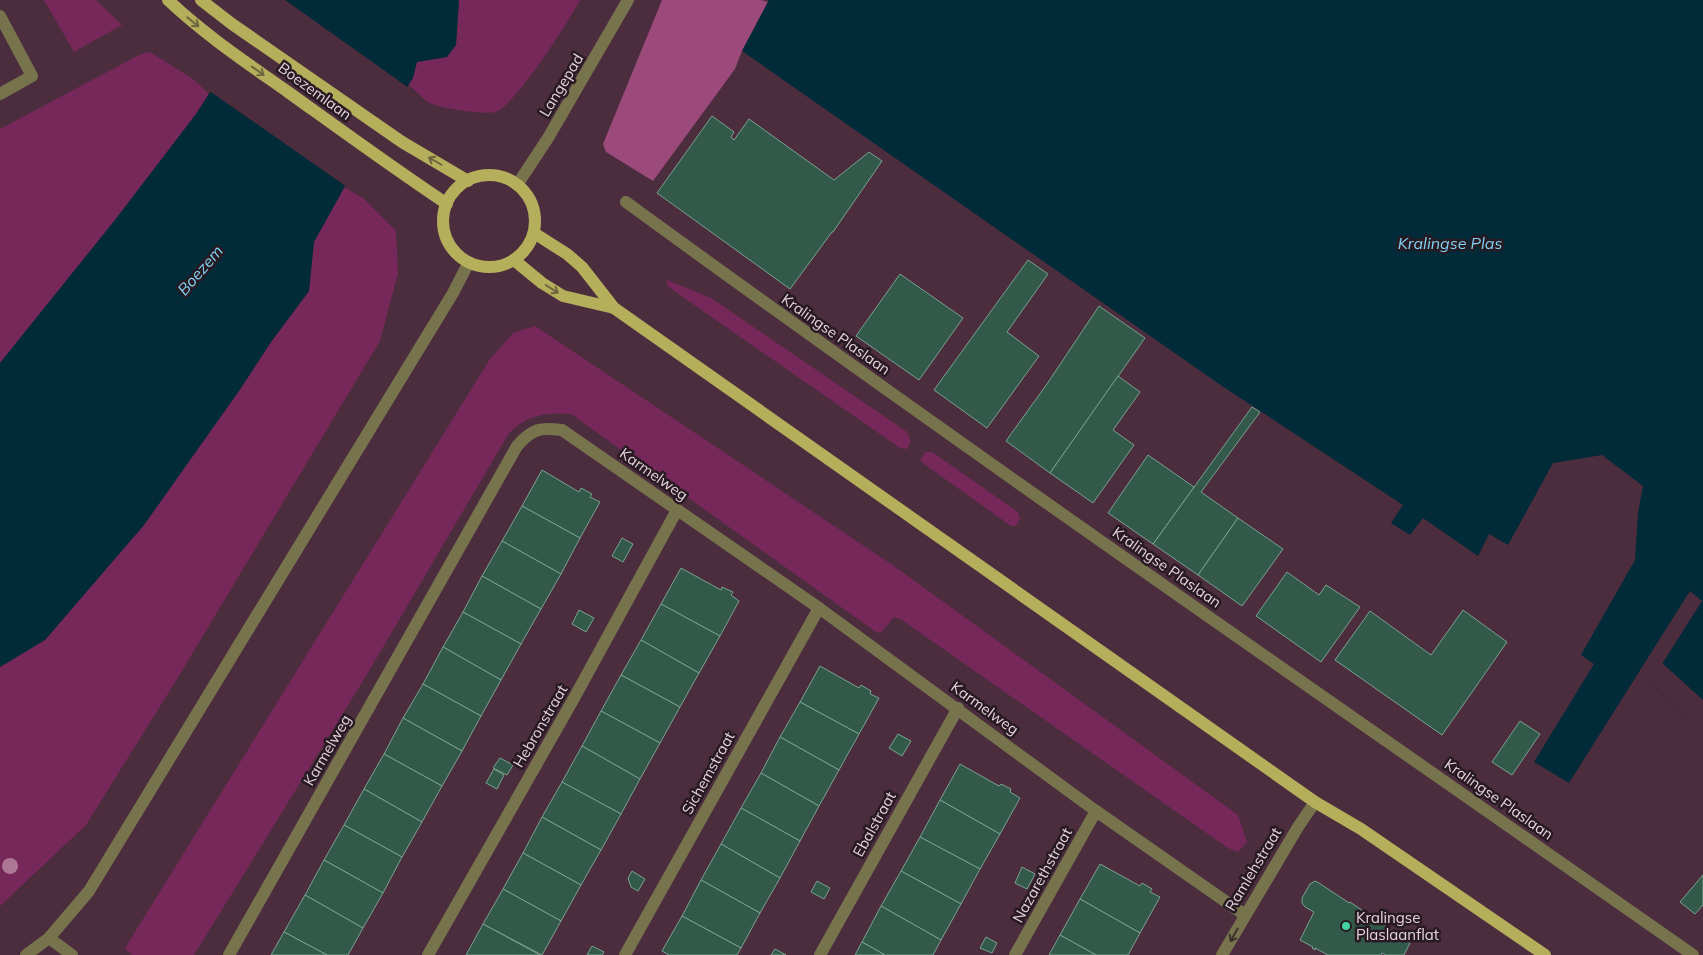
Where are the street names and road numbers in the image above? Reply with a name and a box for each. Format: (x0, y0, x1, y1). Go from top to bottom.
street label: Langepad (535, 50, 587, 120)
street label: Boezemlaan (275, 58, 355, 124)
street label: Kralingse Plaslaan (778, 289, 894, 379)
street label: Karmelweg (616, 444, 692, 504)
street label: Kralingse Plaslaan (1109, 522, 1225, 612)
street label: Karmelweg (947, 677, 1023, 739)
street label: Hebronstraat (509, 681, 571, 771)
street label: Karmelweg (299, 711, 355, 789)
street label: Sichemstraat (677, 728, 739, 818)
street label: Kralingse Plaslaan (1441, 754, 1557, 844)
street label: Ebalstraat (848, 788, 900, 860)
street label: Nazarethstraat (1008, 824, 1076, 926)
street label: Ramlehstraat (1221, 824, 1285, 914)

